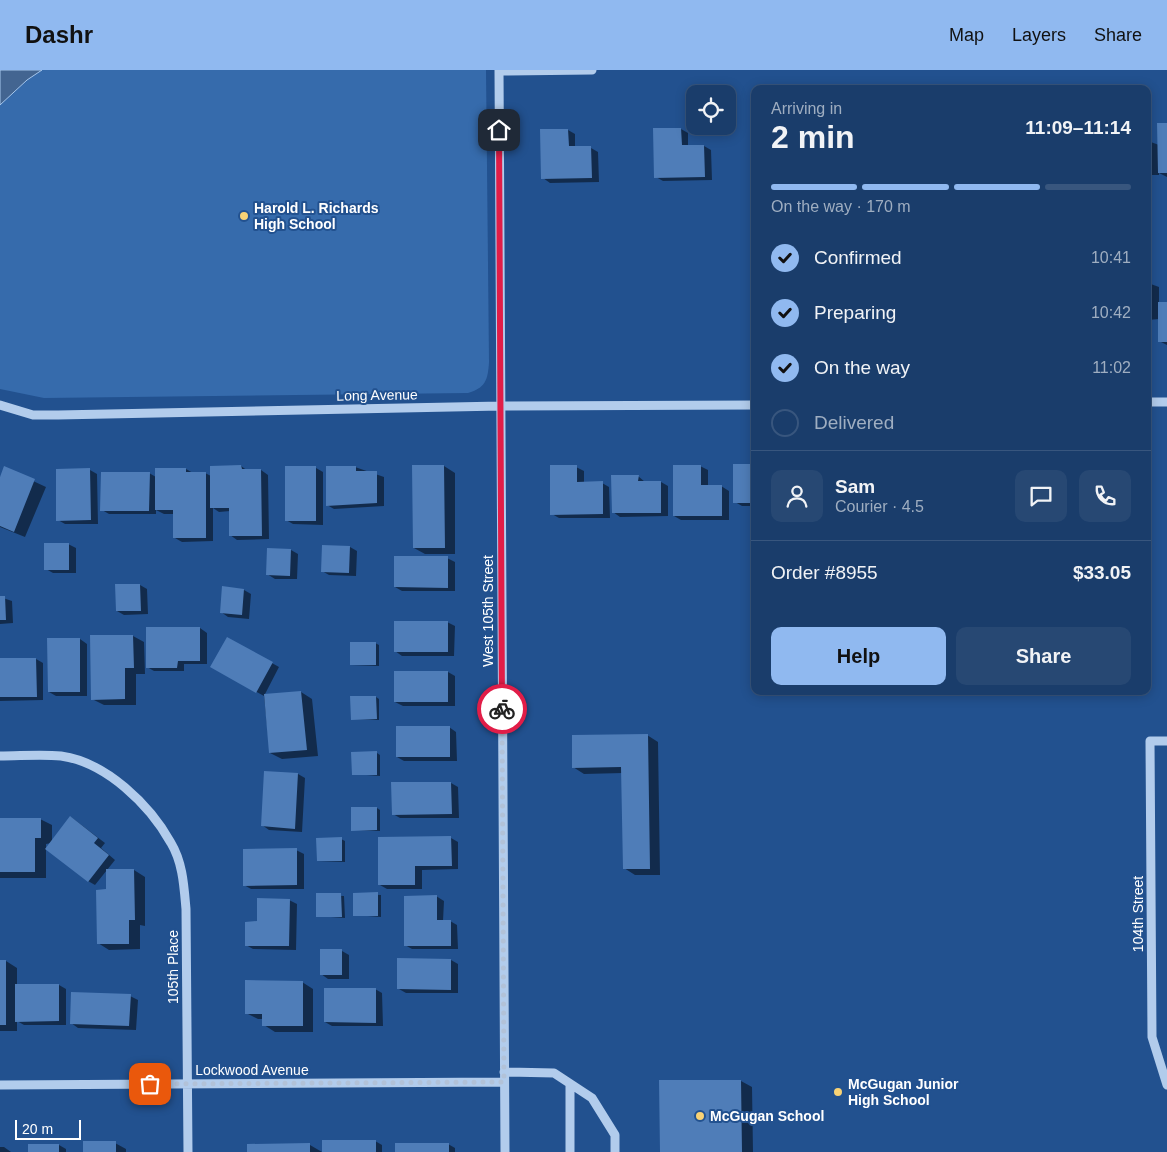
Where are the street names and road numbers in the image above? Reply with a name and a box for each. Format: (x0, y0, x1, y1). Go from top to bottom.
street label: Long Avenue (336, 386, 418, 404)
street label: West 105th Street (480, 555, 496, 667)
street label: 104th Street (1130, 876, 1146, 952)
street label: 105th Place (165, 930, 181, 1004)
street label: Lockwood Avenue (195, 1062, 309, 1078)

